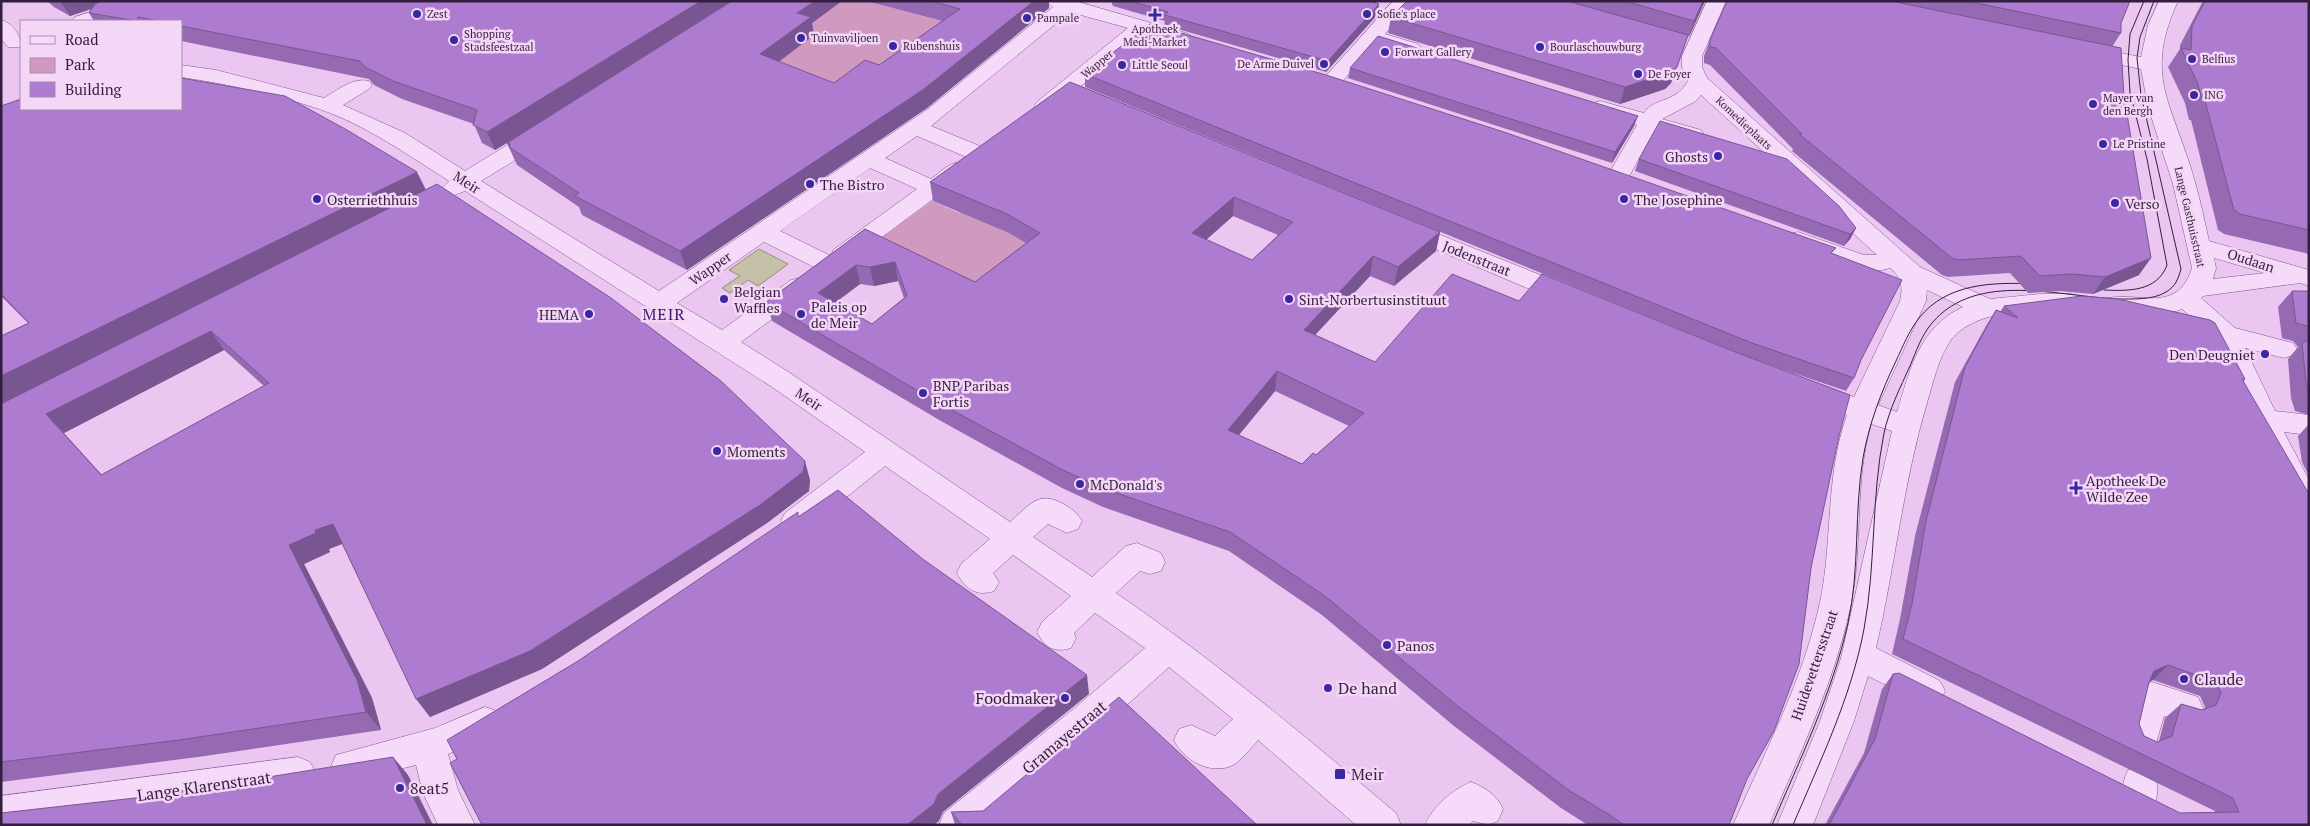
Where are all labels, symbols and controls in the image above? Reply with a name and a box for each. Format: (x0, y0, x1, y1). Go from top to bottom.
place label: Zest (427, 7, 448, 21)
place label: Sofie's place (1377, 7, 1436, 21)
marker: Zest (411, 8, 423, 20)
marker: Sofie's place (1361, 8, 1373, 20)
marker: Apotheek Medi-Market (1149, 9, 1161, 21)
place label: Pampale (1037, 11, 1080, 25)
marker: Pampale (1021, 12, 1033, 24)
legend (20, 20, 182, 110)
place label: Apotheek Medi-Market (1123, 22, 1187, 49)
place label: Shopping Stadsfeestzaal (464, 27, 534, 54)
text: Road (65, 29, 98, 49)
place label: Tuinvaviljoen (811, 31, 879, 45)
marker: Tuinvaviljoen (795, 32, 807, 44)
marker: Shopping Stadsfeestzaal (448, 34, 460, 46)
place label: Rubenshuis (903, 39, 960, 53)
marker: Rubenshuis (887, 40, 899, 52)
place label: Bourlaschouwburg (1550, 40, 1642, 54)
marker: Bourlaschouwburg (1534, 41, 1546, 53)
place label: Forwart Gallery (1395, 45, 1472, 59)
street label: Wapper (1078, 46, 1116, 81)
marker: Forwart Gallery (1379, 46, 1391, 58)
place label: Belfius (2202, 52, 2236, 66)
marker: Belfius (2186, 53, 2198, 65)
text: Park (65, 54, 95, 74)
place label: De Arme Duivel (1237, 57, 1314, 71)
place label: Little Seoul (1132, 58, 1188, 72)
marker: De Arme Duivel (1318, 58, 1330, 70)
marker: Little Seoul (1116, 59, 1128, 71)
place label: De Foyer (1648, 67, 1692, 81)
marker: De Foyer (1632, 68, 1644, 80)
text: Building (65, 79, 123, 99)
place label: ING (2204, 88, 2224, 102)
marker: ING (2188, 89, 2200, 101)
place label: Mayer van den Bergh (2103, 91, 2154, 118)
street label: Komedieplaats (1713, 93, 1775, 153)
marker: Mayer van den Bergh (2087, 98, 2099, 110)
place label: Le Pristine (2113, 137, 2166, 151)
marker: Le Pristine (2097, 138, 2109, 150)
place label: Ghosts (1665, 147, 1708, 166)
marker: Ghosts (1712, 150, 1724, 162)
street label: Lange Gasthuisstraat (2172, 165, 2208, 269)
street label: Meir (450, 166, 485, 198)
place label: The Bistro (820, 175, 885, 194)
marker: The Bistro (804, 178, 816, 190)
place label: Osterriethhuis (327, 190, 418, 209)
place label: The Josephine (1634, 190, 1723, 209)
marker: Osterriethhuis (311, 193, 323, 205)
marker: The Josephine (1618, 193, 1630, 205)
place label: Verso (2125, 194, 2160, 213)
marker: Verso (2109, 197, 2121, 209)
street label: Jodenstraat (1440, 236, 1514, 281)
street label: Oudaan (2225, 243, 2278, 277)
street label: Wapper (685, 246, 735, 289)
place label: Belgian Waffles (734, 282, 782, 317)
place label: Sint-Norbertusinstituut (1299, 290, 1448, 309)
marker: Belgian Waffles (718, 293, 730, 305)
marker: Sint-Norbertusinstituut (1283, 293, 1295, 305)
place label: Paleis op de Meir (811, 297, 867, 332)
district label: MEIR (642, 303, 686, 325)
place label: HEMA (539, 305, 579, 324)
marker: HEMA (583, 308, 595, 320)
marker: Paleis op de Meir (795, 308, 807, 320)
place label: Den Deugniet (2169, 345, 2256, 364)
marker: Den Deugniet (2259, 348, 2271, 360)
place label: BNP Paribas Fortis (933, 376, 1009, 411)
street label: Meir (792, 383, 827, 415)
marker: BNP Paribas Fortis (917, 387, 929, 399)
place label: Moments (727, 442, 786, 461)
marker: Moments (711, 445, 723, 457)
place label: Apotheek De Wilde Zee (2086, 471, 2166, 506)
place label: McDonald's (1090, 475, 1162, 494)
marker: McDonald's (1074, 478, 1086, 490)
marker: Apotheek De Wilde Zee (2070, 482, 2082, 494)
street label: Huidevettersstraat (1786, 606, 1842, 723)
place label: Panos (1397, 636, 1435, 655)
marker: Panos (1381, 639, 1393, 651)
place label: Claude (2194, 668, 2243, 690)
marker: Claude (2178, 673, 2190, 685)
place label: De hand (1338, 677, 1397, 699)
marker: De hand (1322, 682, 1334, 694)
place label: Foodmaker (976, 687, 1056, 709)
marker: Foodmaker (1059, 692, 1071, 704)
street label: Gramayestraat (1017, 695, 1111, 779)
place label: Meir (1351, 763, 1385, 785)
street label: Lange Klarenstraat (136, 766, 272, 806)
marker: Meir (1333, 767, 1347, 781)
place label: 8eat5 (410, 777, 449, 799)
marker: 8eat5 (394, 782, 406, 794)

